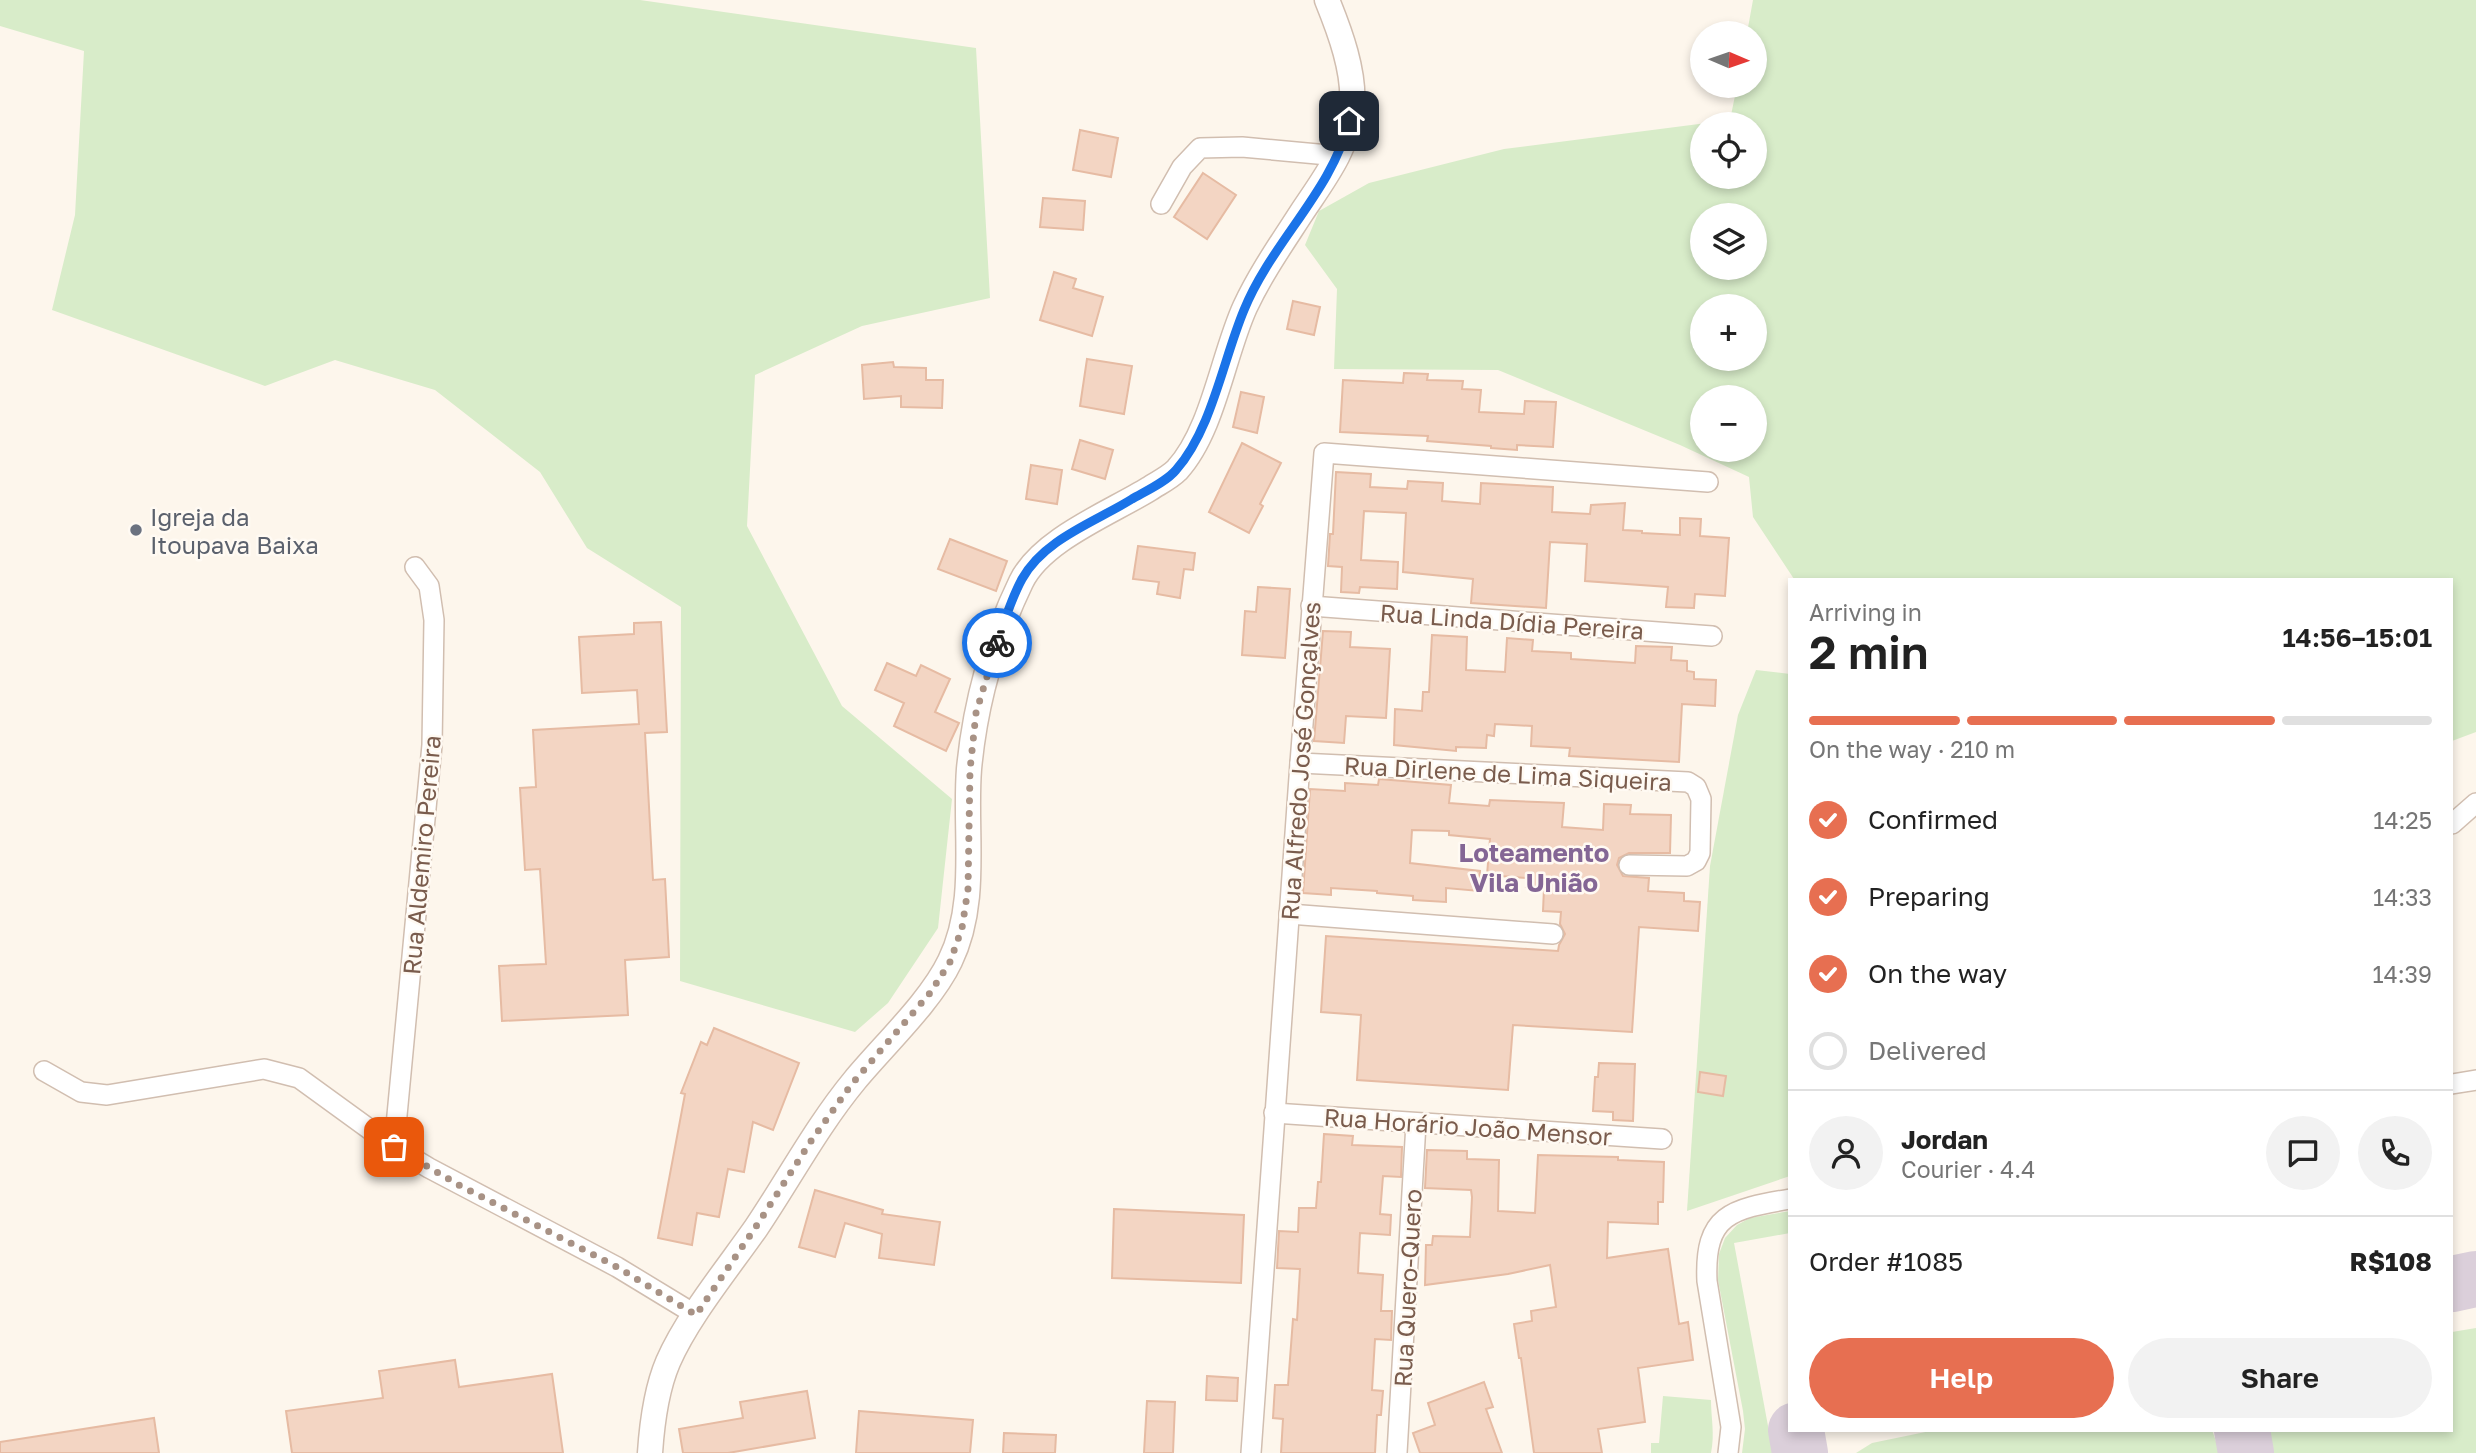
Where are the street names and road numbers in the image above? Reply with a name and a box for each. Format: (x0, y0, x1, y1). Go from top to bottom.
street label: Rua Linda Dídia Pereira (1379, 597, 1645, 645)
street label: Rua Alfredo José Gonçalves (1274, 601, 1326, 921)
street label: Rua Aldemiro Pereira (396, 734, 446, 976)
street label: Rua Dirlene de Lima Siqueira (1343, 750, 1673, 796)
street label: Rua Horário João Mensor (1323, 1101, 1613, 1151)
street label: Rua Quero-Quero (1387, 1188, 1427, 1388)

